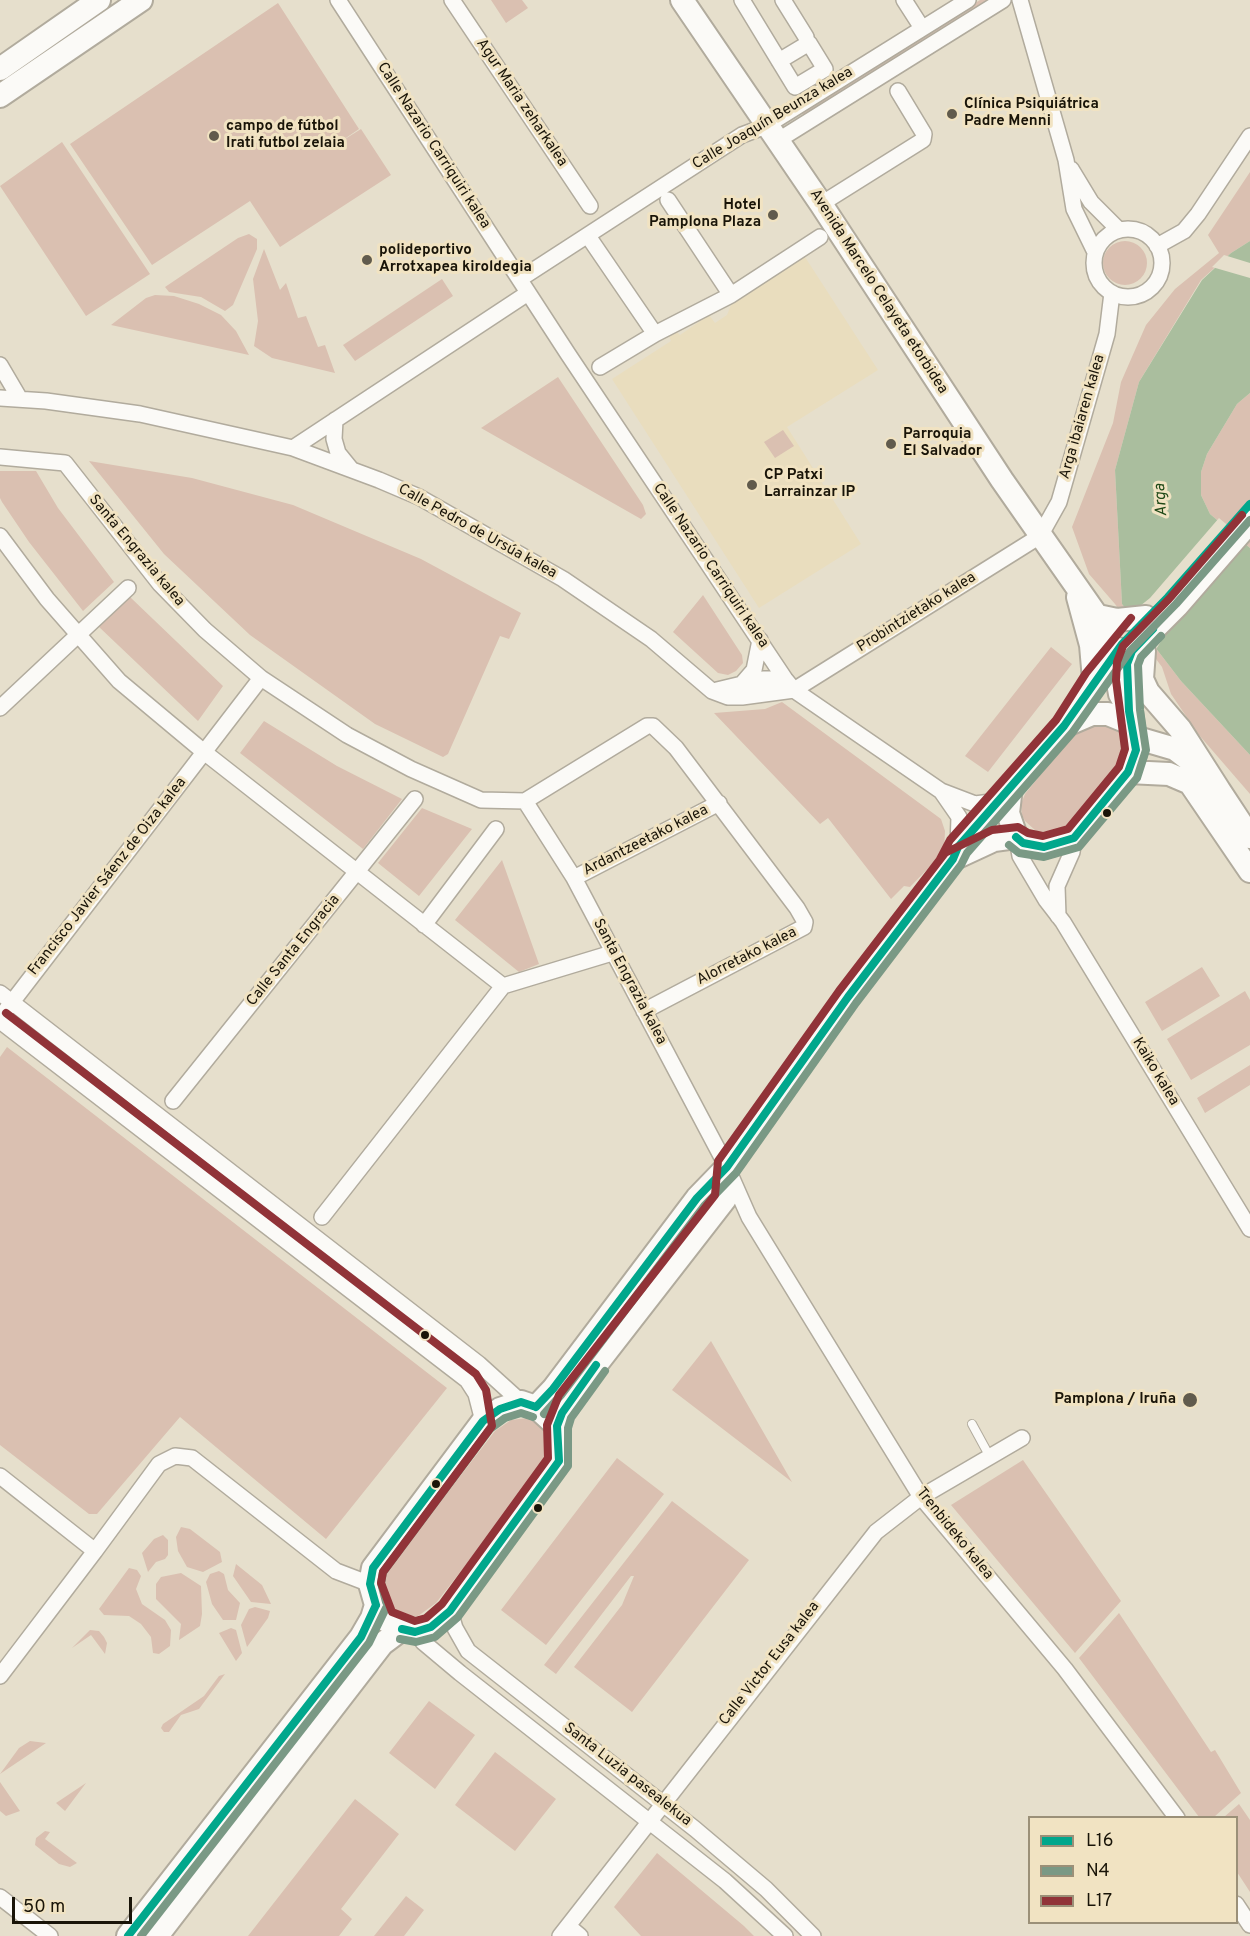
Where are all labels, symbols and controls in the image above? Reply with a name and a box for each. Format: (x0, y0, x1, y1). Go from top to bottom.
street label: Agur Maria zeharkalea (472, 36, 570, 170)
street label: Calle Nazario Carriquiri kalea (373, 60, 493, 232)
street label: Calle Joaquín Beunza kalea (690, 64, 856, 174)
place label: Clínica Psiquiátrica Padre Menni (964, 96, 1099, 131)
marker: Clínica Psiquiátrica Padre Menni (945, 107, 959, 121)
place label: campo de fútbol Irati futbol zelaia (226, 118, 345, 153)
marker: campo de fútbol Irati futbol zelaia (207, 129, 221, 143)
street label: Avenida Marcelo Celayeta etorbidea (805, 186, 951, 398)
place label: Hotel Pamplona Plaza (649, 197, 761, 232)
marker: Hotel Pamplona Plaza (766, 208, 780, 222)
place label: polideportivo Arrotxapea kiroldegia (379, 242, 532, 277)
marker: polideportivo Arrotxapea kiroldegia (360, 253, 374, 267)
street label: Arga ibaiaren kalea (1057, 353, 1109, 481)
place label: Parroquia El Salvador (903, 426, 982, 461)
marker: Parroquia El Salvador (884, 437, 898, 451)
place label: CP Patxi Larrainzar IP (764, 467, 855, 502)
marker: CP Patxi Larrainzar IP (745, 478, 759, 492)
street label: Calle Nazario Carriquiri kalea (648, 480, 772, 652)
street label: Calle Pedro de Ursúa kalea (394, 481, 560, 583)
water label: Arga (1151, 483, 1173, 517)
street label: Santa Engrazia kalea (84, 492, 188, 610)
street label: Probintzietako kalea (854, 569, 980, 657)
street label: Francisco Javier Sáenz de Oiza kalea (25, 774, 191, 980)
street label: Ardantzeetako kalea (581, 802, 711, 880)
unlabelled marker (1101, 807, 1113, 819)
street label: Calle Santa Engracia (244, 892, 344, 1010)
street label: Santa Engrazia kalea (588, 916, 670, 1048)
street label: Alorretako kalea (694, 924, 800, 990)
street label: Kaiko kalea (1128, 1035, 1182, 1109)
unlabelled marker (419, 1329, 431, 1341)
place label: Pamplona / Iruña (1054, 1391, 1176, 1409)
marker: Pamplona / Iruña (1181, 1391, 1199, 1409)
unlabelled marker (430, 1478, 442, 1490)
street label: Trenbideko kalea (911, 1484, 997, 1584)
unlabelled marker (532, 1502, 544, 1514)
street label: Calle Victor Eusa kalea (716, 1598, 824, 1730)
street label: Santa Luzia pasealekua (559, 1719, 695, 1831)
legend (1028, 1816, 1238, 1924)
text: L16 (1086, 1830, 1114, 1853)
text: N4 (1086, 1860, 1110, 1883)
scale bar (15, 1885, 135, 1923)
text: L17 (1086, 1890, 1112, 1913)
text: 50 m (23, 1896, 65, 1919)

